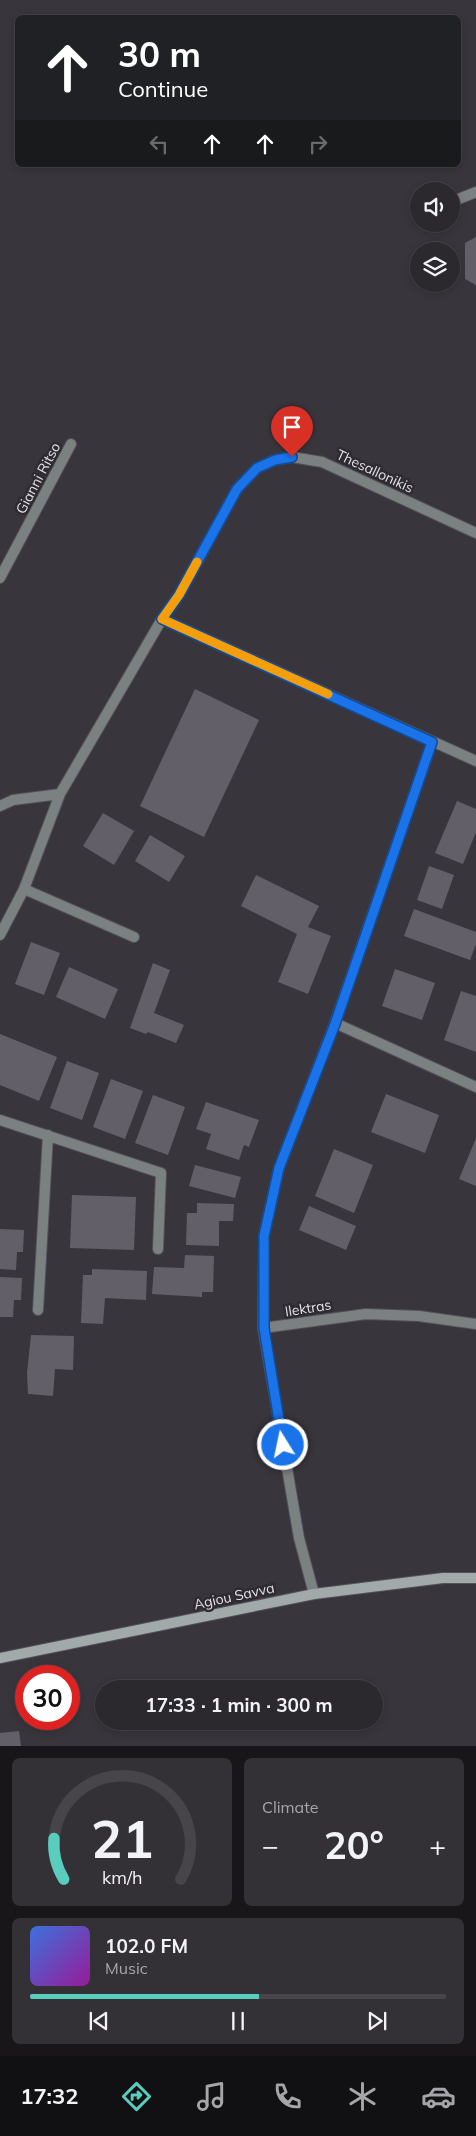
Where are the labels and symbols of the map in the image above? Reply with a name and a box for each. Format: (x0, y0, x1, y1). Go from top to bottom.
pin (271, 406, 313, 457)
street label: Gianni Ritso (12, 439, 64, 517)
street label: Thesallonikis (333, 445, 417, 497)
street label: Ilektras (283, 1295, 333, 1321)
position arrow (256, 1418, 308, 1470)
street label: Agiou Savva (192, 1579, 276, 1613)
speed limit sign: 30 (15, 1665, 80, 1730)

